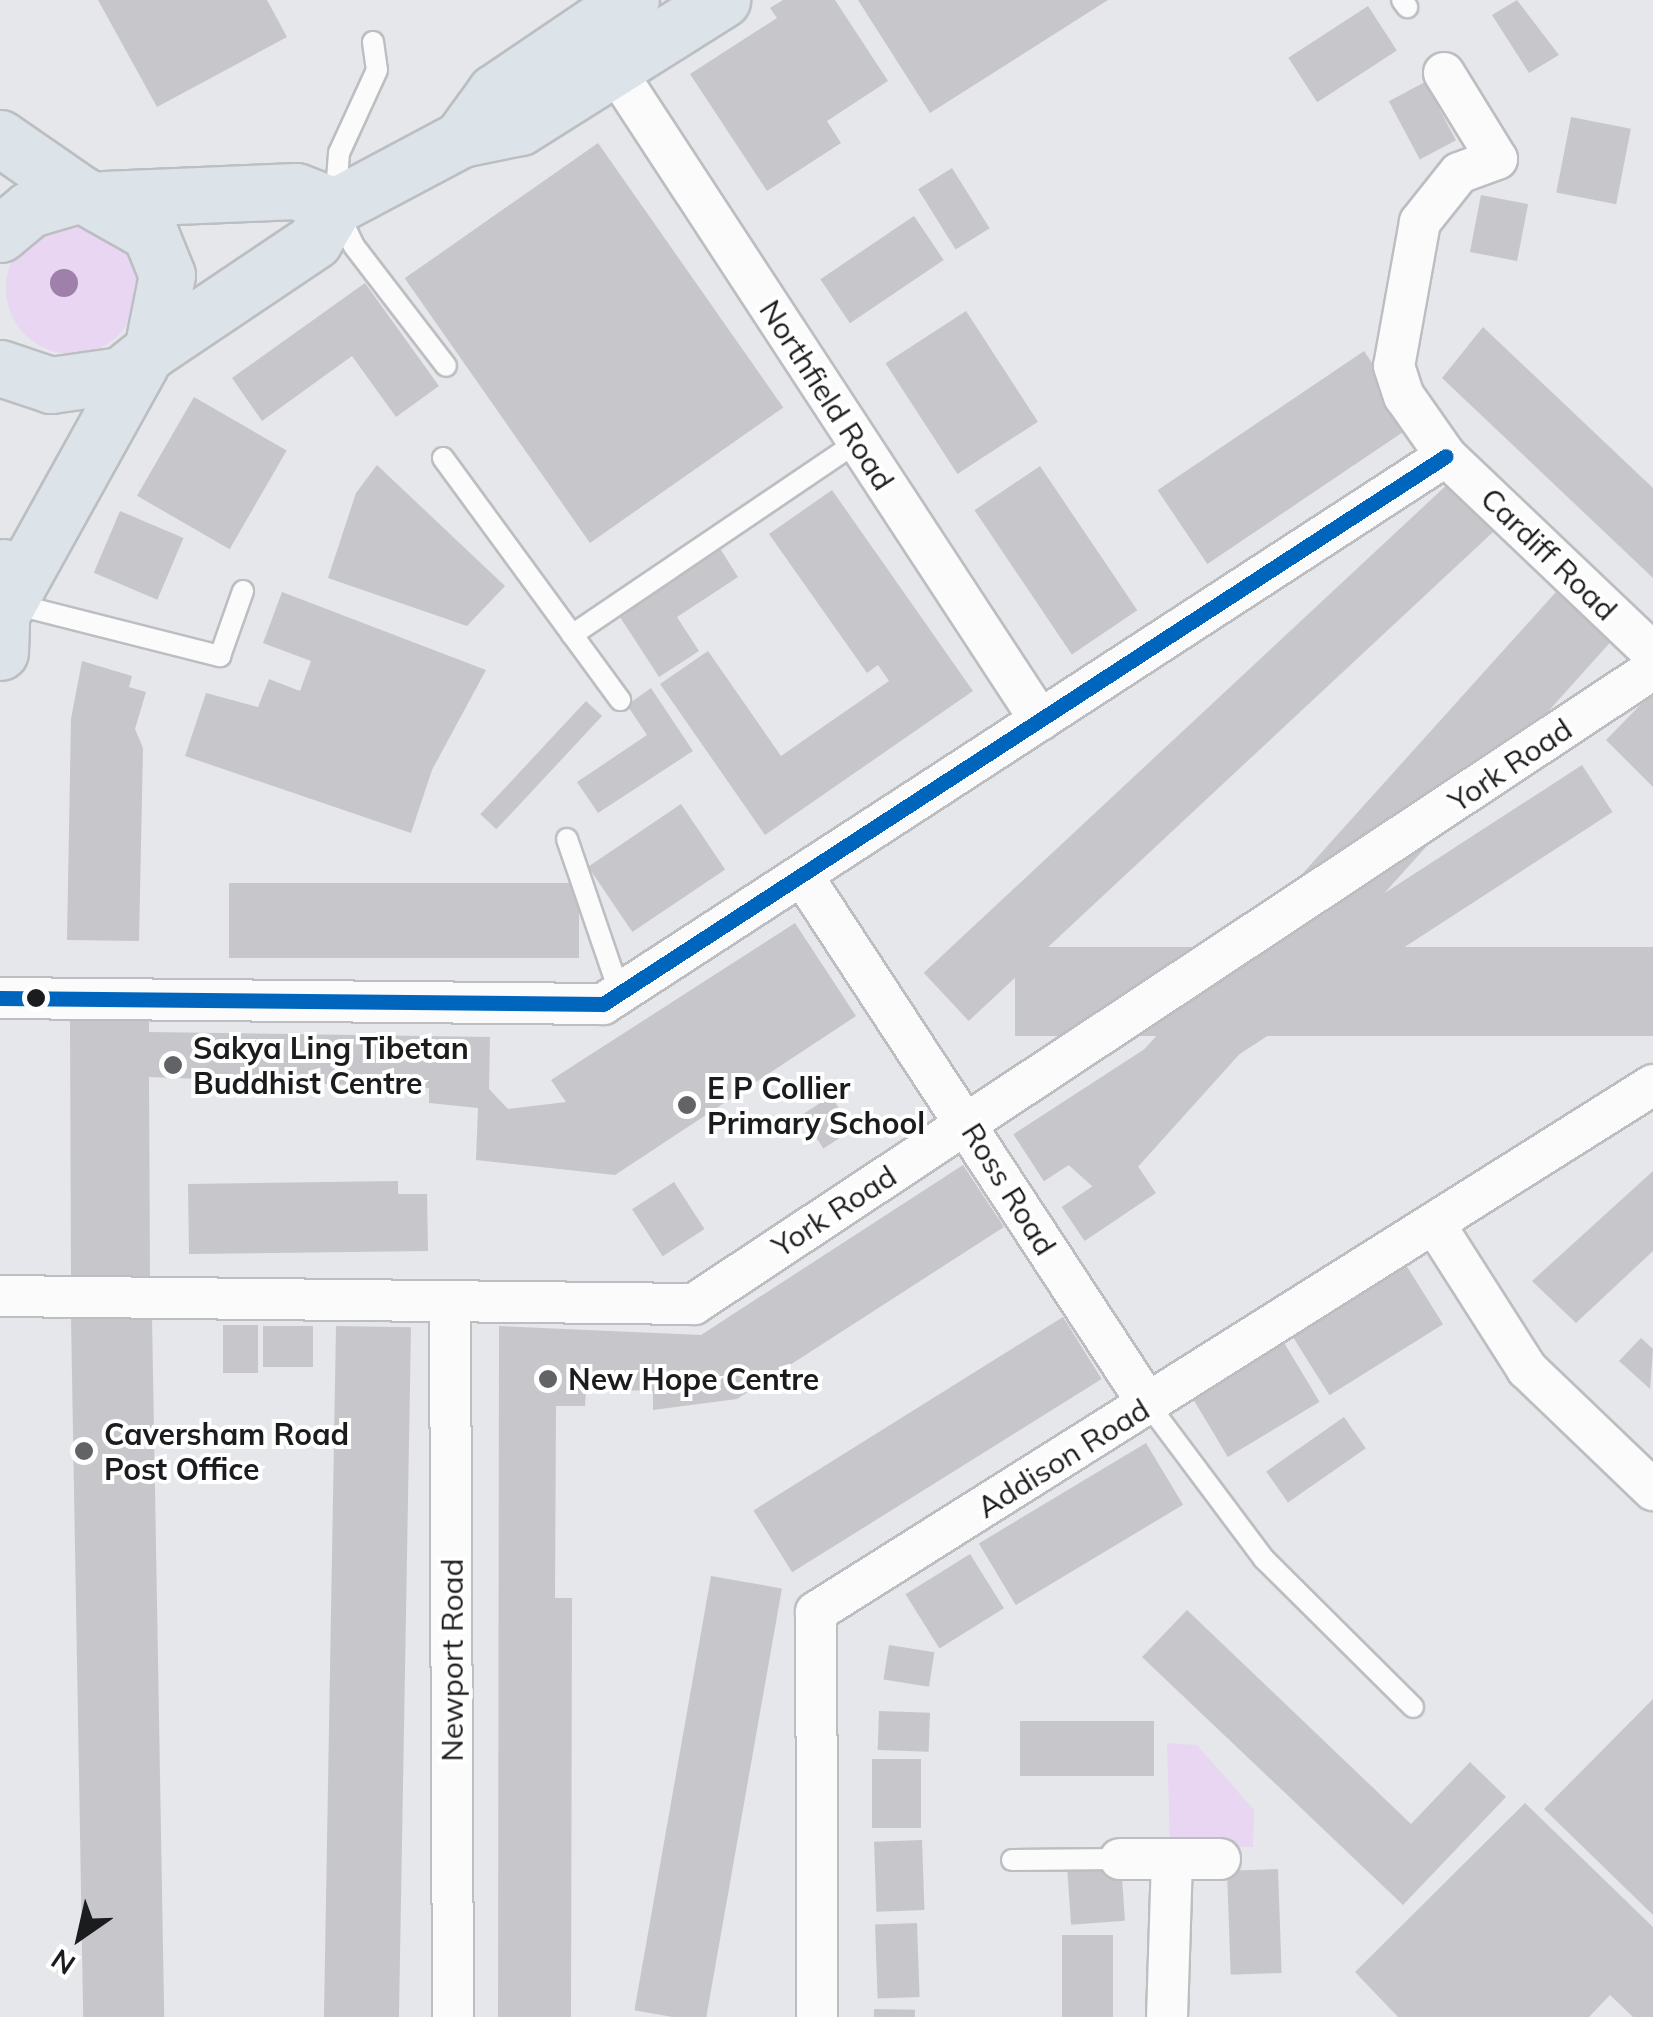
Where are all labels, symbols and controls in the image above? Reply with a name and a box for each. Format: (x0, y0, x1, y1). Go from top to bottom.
street label: Northfield Road (752, 293, 902, 497)
street label: Cardiff Road (1474, 480, 1624, 628)
street label: York Road (1442, 711, 1578, 819)
unlabelled marker (26, 988, 46, 1008)
place label: Sakya Ling Tibetan Buddhist Centre (193, 1030, 469, 1100)
marker: Sakya Ling Tibetan Buddhist Centre (162, 1054, 184, 1076)
place label: E P Collier Primary School (707, 1070, 925, 1140)
marker: E P Collier Primary School (676, 1094, 698, 1116)
street label: Ross Road (954, 1116, 1064, 1262)
street label: York Road (765, 1158, 903, 1264)
place label: New Hope Centre (568, 1361, 819, 1397)
marker: New Hope Centre (537, 1368, 559, 1390)
street label: Addison Road (970, 1391, 1156, 1525)
place label: Caversham Road Post Office (104, 1416, 349, 1486)
marker: Caversham Road Post Office (73, 1440, 95, 1462)
street label: Newport Road (434, 1558, 470, 1762)
north arrow (30, 1887, 130, 1987)
text: N (44, 1942, 82, 1983)

